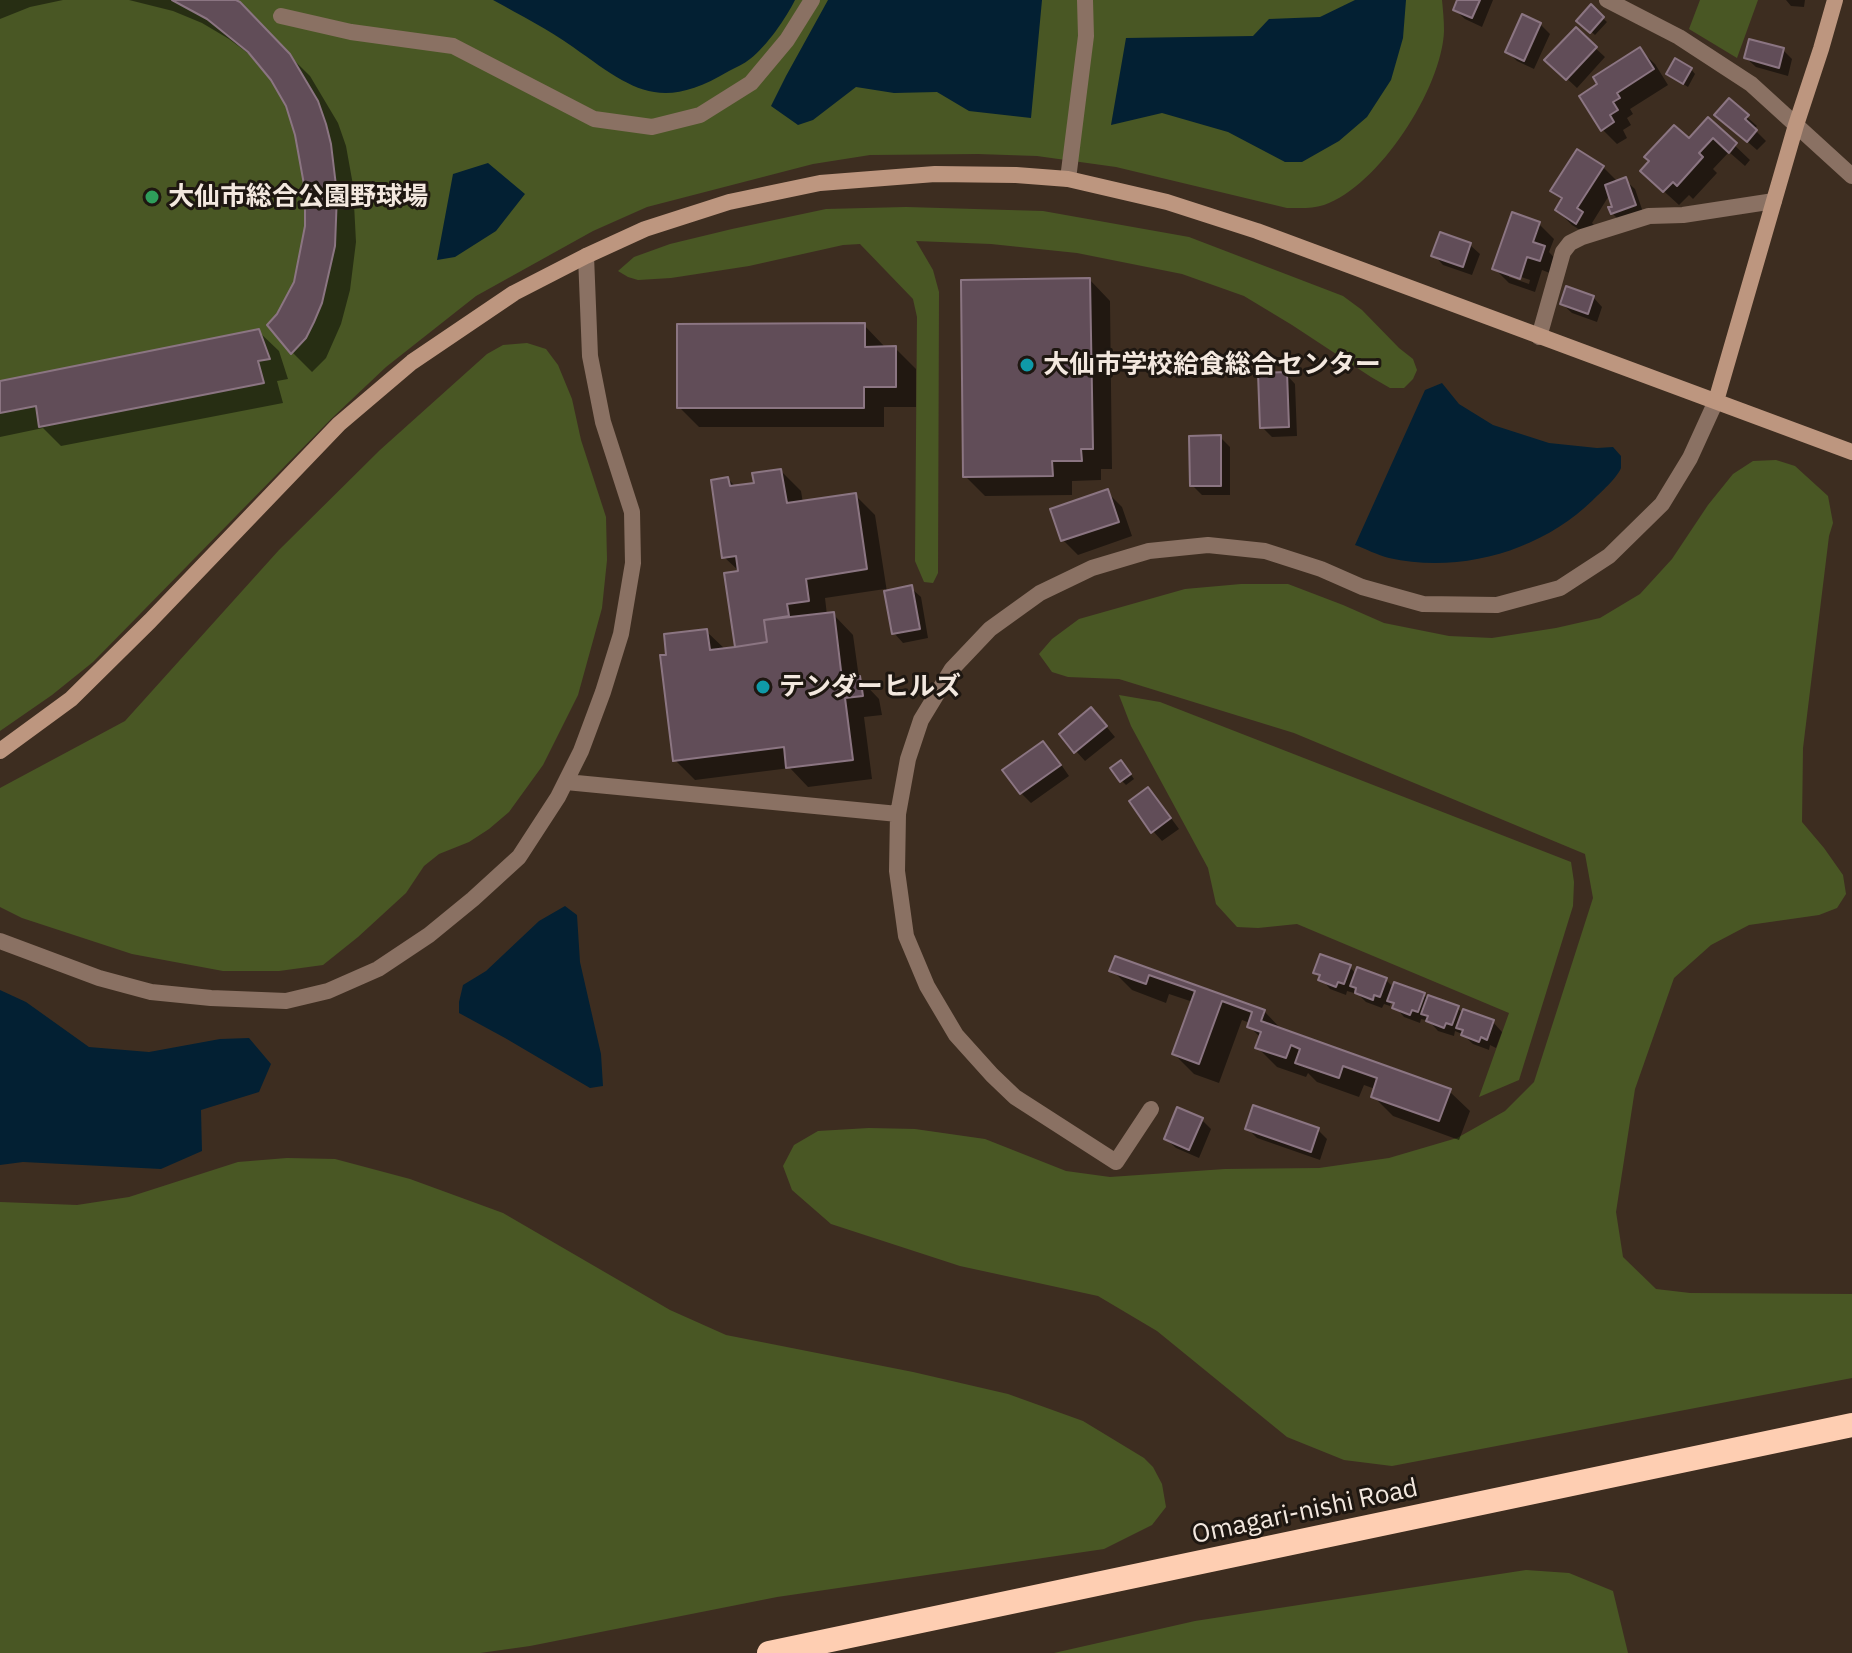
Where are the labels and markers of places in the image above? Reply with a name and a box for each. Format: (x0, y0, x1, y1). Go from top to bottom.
place label: 大仙市総合公園野球場 (168, 181, 428, 213)
marker: 大仙市総合公園野球場 (143, 188, 161, 206)
place label: 大仙市学校給食総合センター (1043, 349, 1381, 381)
marker: 大仙市学校給食総合センター (1018, 356, 1036, 374)
place label: テンダーヒルズ (779, 671, 961, 703)
marker: テンダーヒルズ (754, 678, 772, 696)

